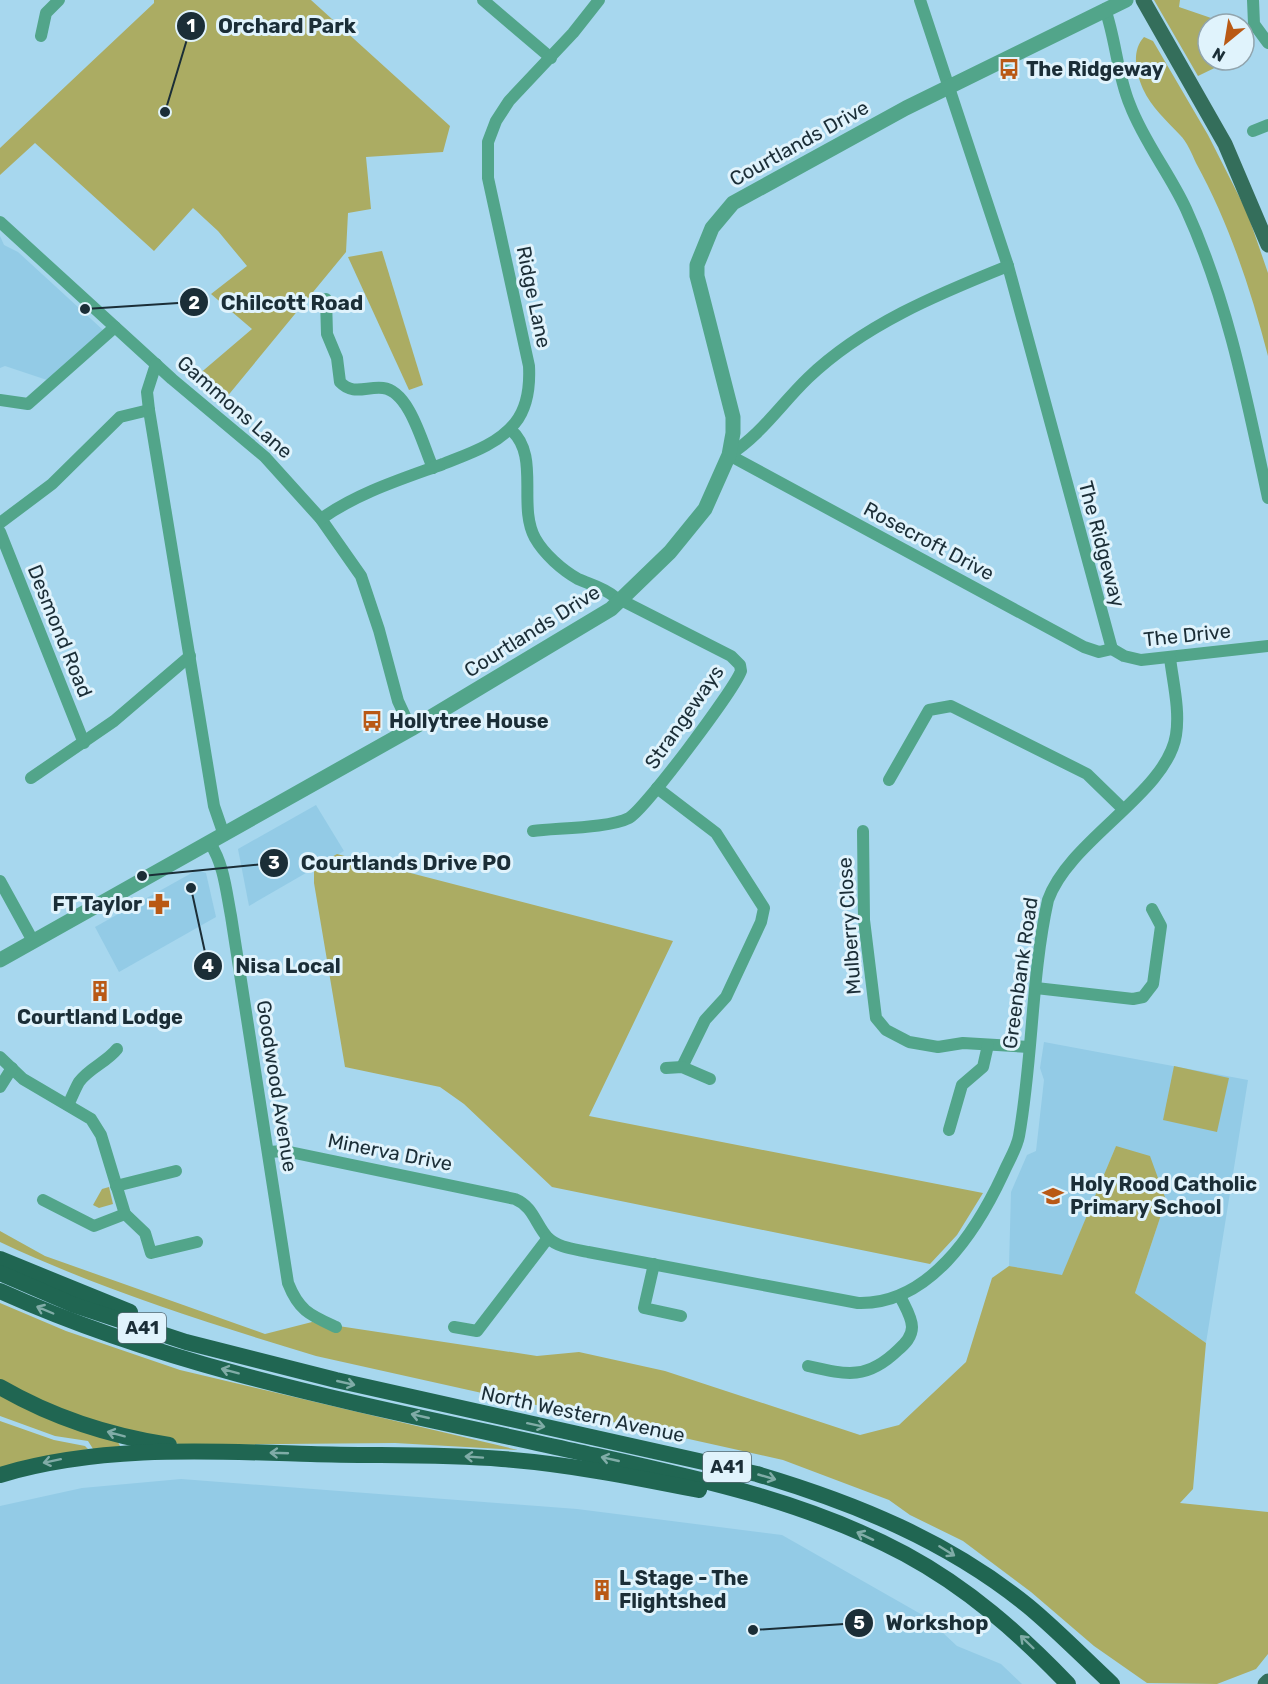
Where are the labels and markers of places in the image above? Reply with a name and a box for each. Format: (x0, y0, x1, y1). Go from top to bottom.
callout: Orchard Park (176, 6, 368, 45)
bus stop icon: The Ridgeway (997, 57, 1021, 81)
place label: The Ridgeway (1026, 57, 1164, 81)
callout: Chilcott Road (179, 283, 376, 322)
bus stop icon: Hollytree House (360, 709, 384, 733)
place label: Hollytree House (389, 709, 549, 733)
callout: Courtlands Drive PO (259, 844, 523, 883)
place label: FT Taylor (52, 892, 142, 916)
pharmacy icon: FT Taylor (147, 892, 171, 916)
callout: Nisa Local (193, 946, 353, 985)
building icon: Courtland Lodge (88, 979, 112, 1003)
place label: Courtland Lodge (17, 1005, 183, 1029)
place label: Holy Rood Catholic Primary School (1070, 1172, 1257, 1219)
school or university icon: Holy Rood Catholic Primary School (1041, 1184, 1065, 1208)
place label: L Stage - The Flightshed (619, 1566, 749, 1613)
building icon: L Stage - The Flightshed (590, 1578, 614, 1602)
callout: Workshop (844, 1603, 1001, 1642)

